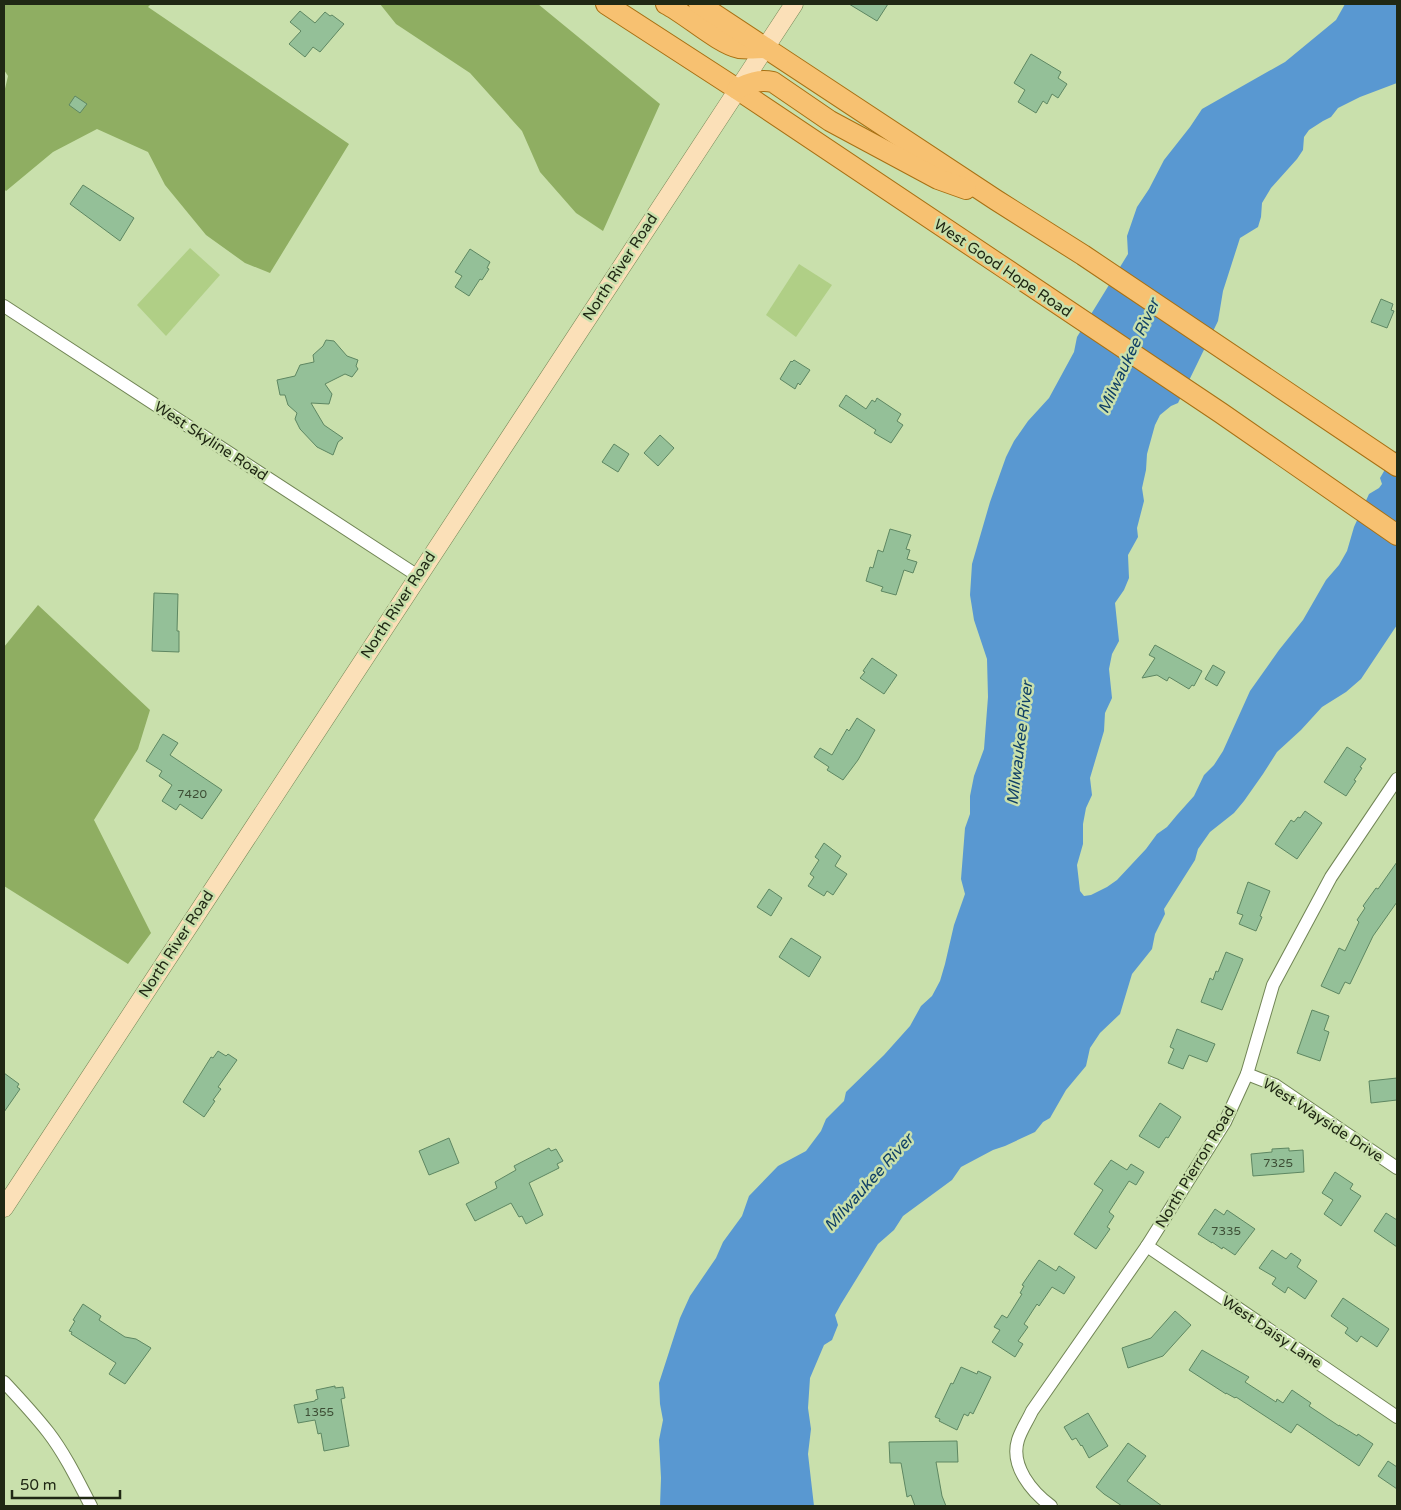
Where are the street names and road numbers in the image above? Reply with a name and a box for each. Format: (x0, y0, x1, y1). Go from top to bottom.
street label: North River Road (579, 210, 661, 324)
street label: West Good Hope Road (931, 215, 1075, 321)
street label: West Skyline Road (151, 398, 271, 484)
street label: North River Road (357, 548, 439, 662)
street label: North River Road (135, 887, 217, 1001)
street label: West Wayside Drive (1259, 1074, 1387, 1166)
street label: North Pierron Road (1152, 1103, 1238, 1231)
street label: West Daisy Lane (1219, 1292, 1325, 1372)

